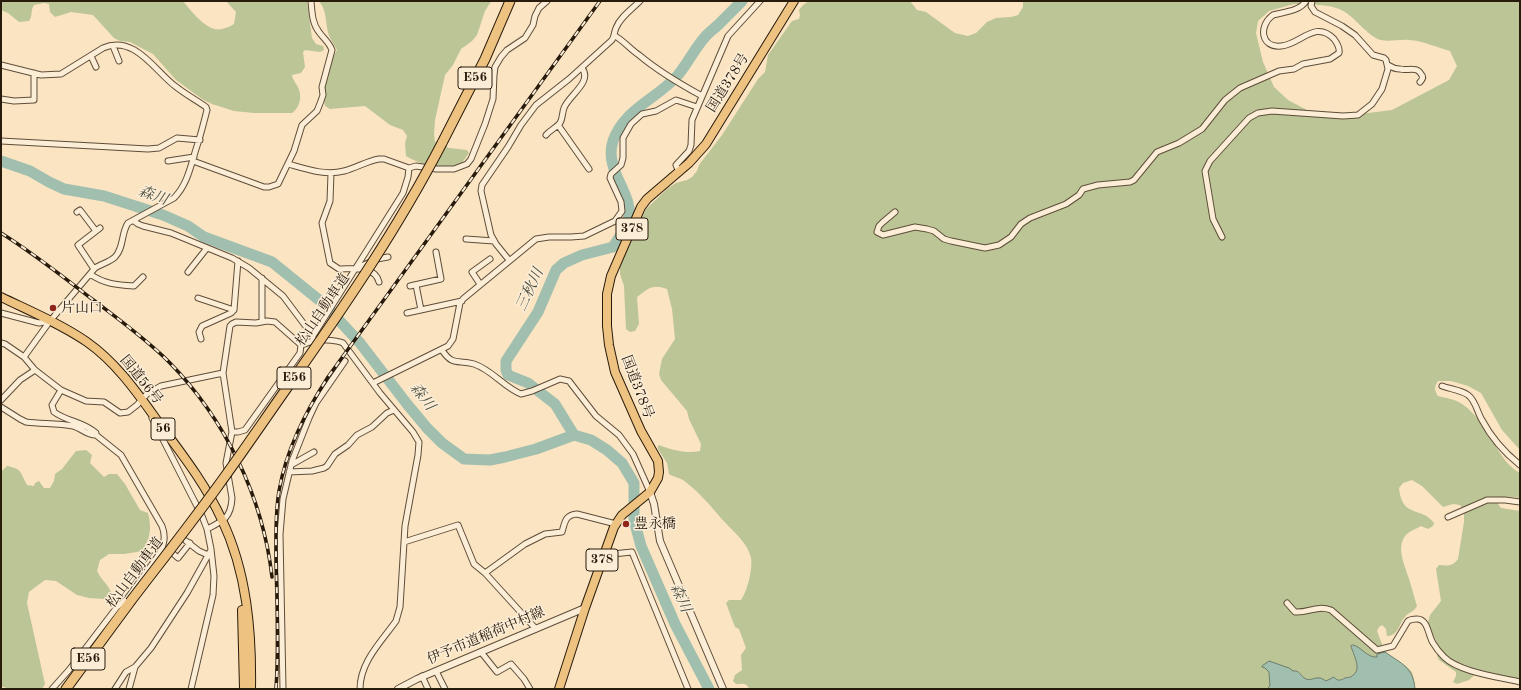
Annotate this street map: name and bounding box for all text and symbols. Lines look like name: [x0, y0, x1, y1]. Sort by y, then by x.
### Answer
street label: 国道378号: [703, 50, 753, 116]
road number: E56: [458, 67, 492, 89]
water label: 森川: [136, 183, 170, 209]
road number: 378: [616, 218, 648, 240]
water label: 三秋川: [512, 266, 548, 314]
street label: 松山自動車道: [293, 270, 353, 350]
place label: 片山口: [61, 300, 103, 316]
marker: 片山口: [48, 303, 58, 313]
street label: 国道56号: [116, 352, 166, 408]
street label: 国道378号: [617, 353, 657, 421]
road number: E56: [277, 367, 311, 389]
water label: 森川: [406, 380, 438, 414]
road number: 56: [151, 418, 175, 440]
place label: 豊永橋: [634, 516, 676, 532]
marker: 豊永橋: [621, 519, 631, 529]
street label: 松山自動車道: [103, 534, 167, 612]
road number: 378: [586, 549, 618, 571]
water label: 森川: [666, 581, 694, 615]
street label: 伊予市道稲荷中村線: [425, 604, 547, 668]
road number: E56: [71, 648, 105, 670]

